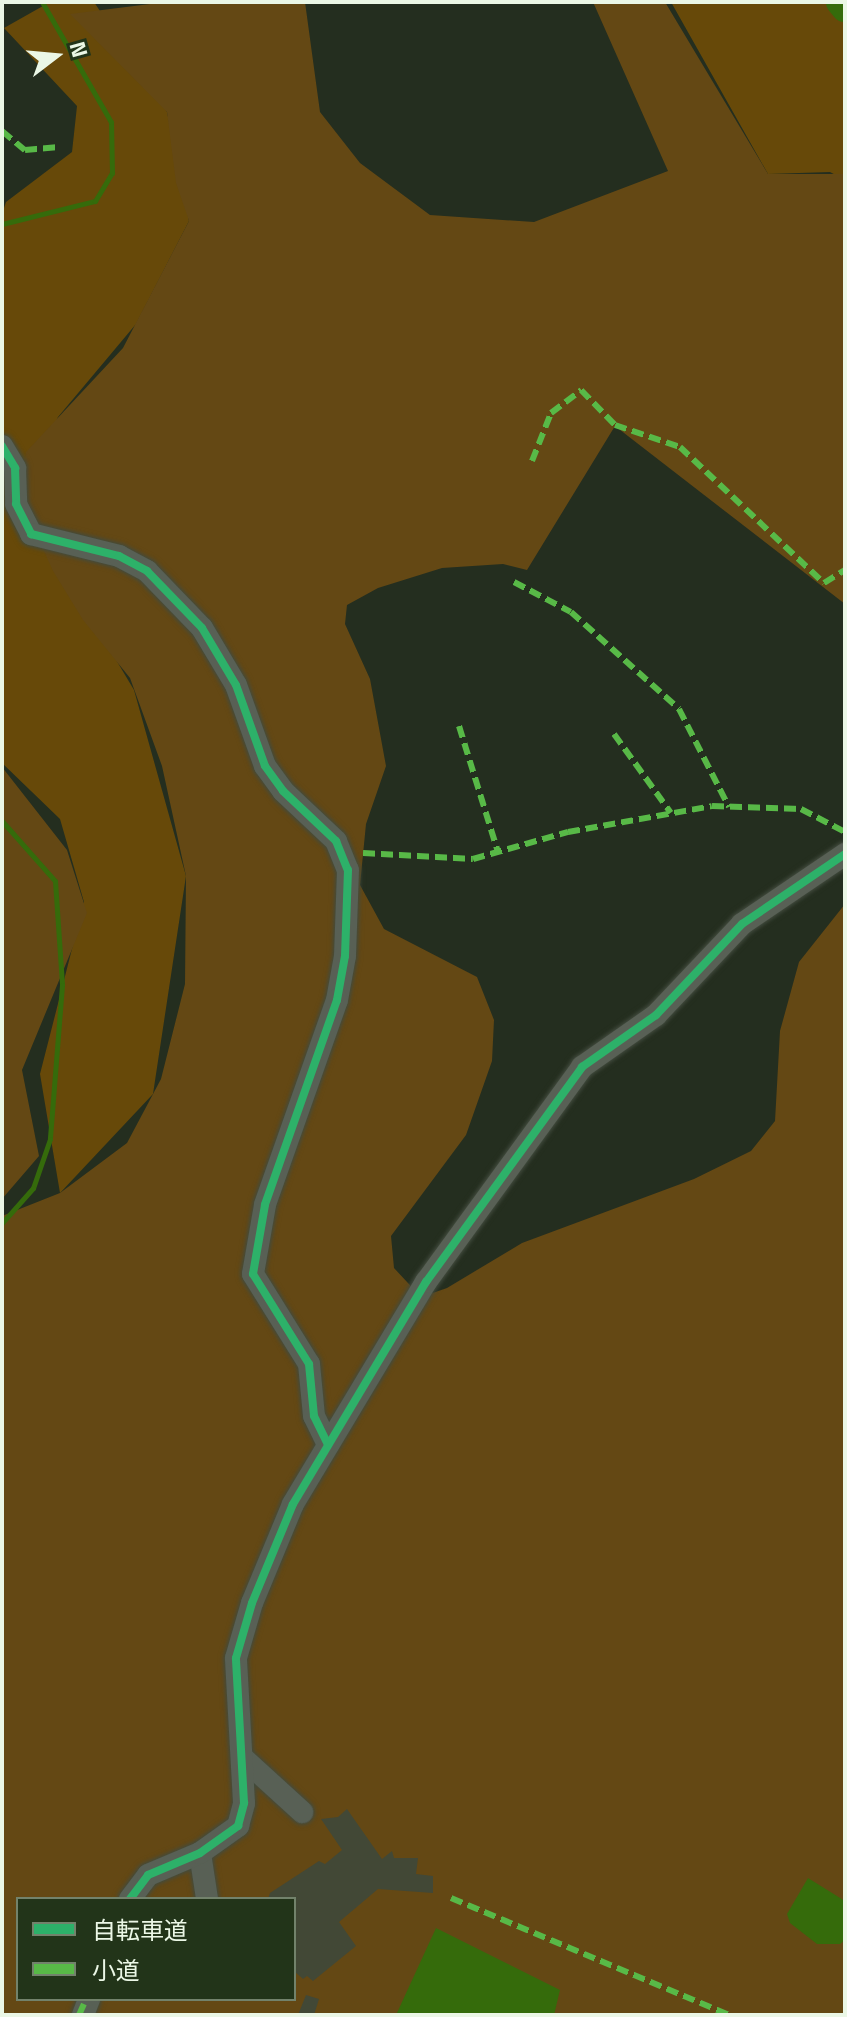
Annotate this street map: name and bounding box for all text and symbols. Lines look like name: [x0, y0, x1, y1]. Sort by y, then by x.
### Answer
north arrow: [16, 16, 96, 96]
text: N: [61, 37, 98, 61]
legend: [16, 1897, 296, 2001]
text: 自転車道: [92, 1912, 188, 1948]
text: 小道: [92, 1952, 140, 1988]

